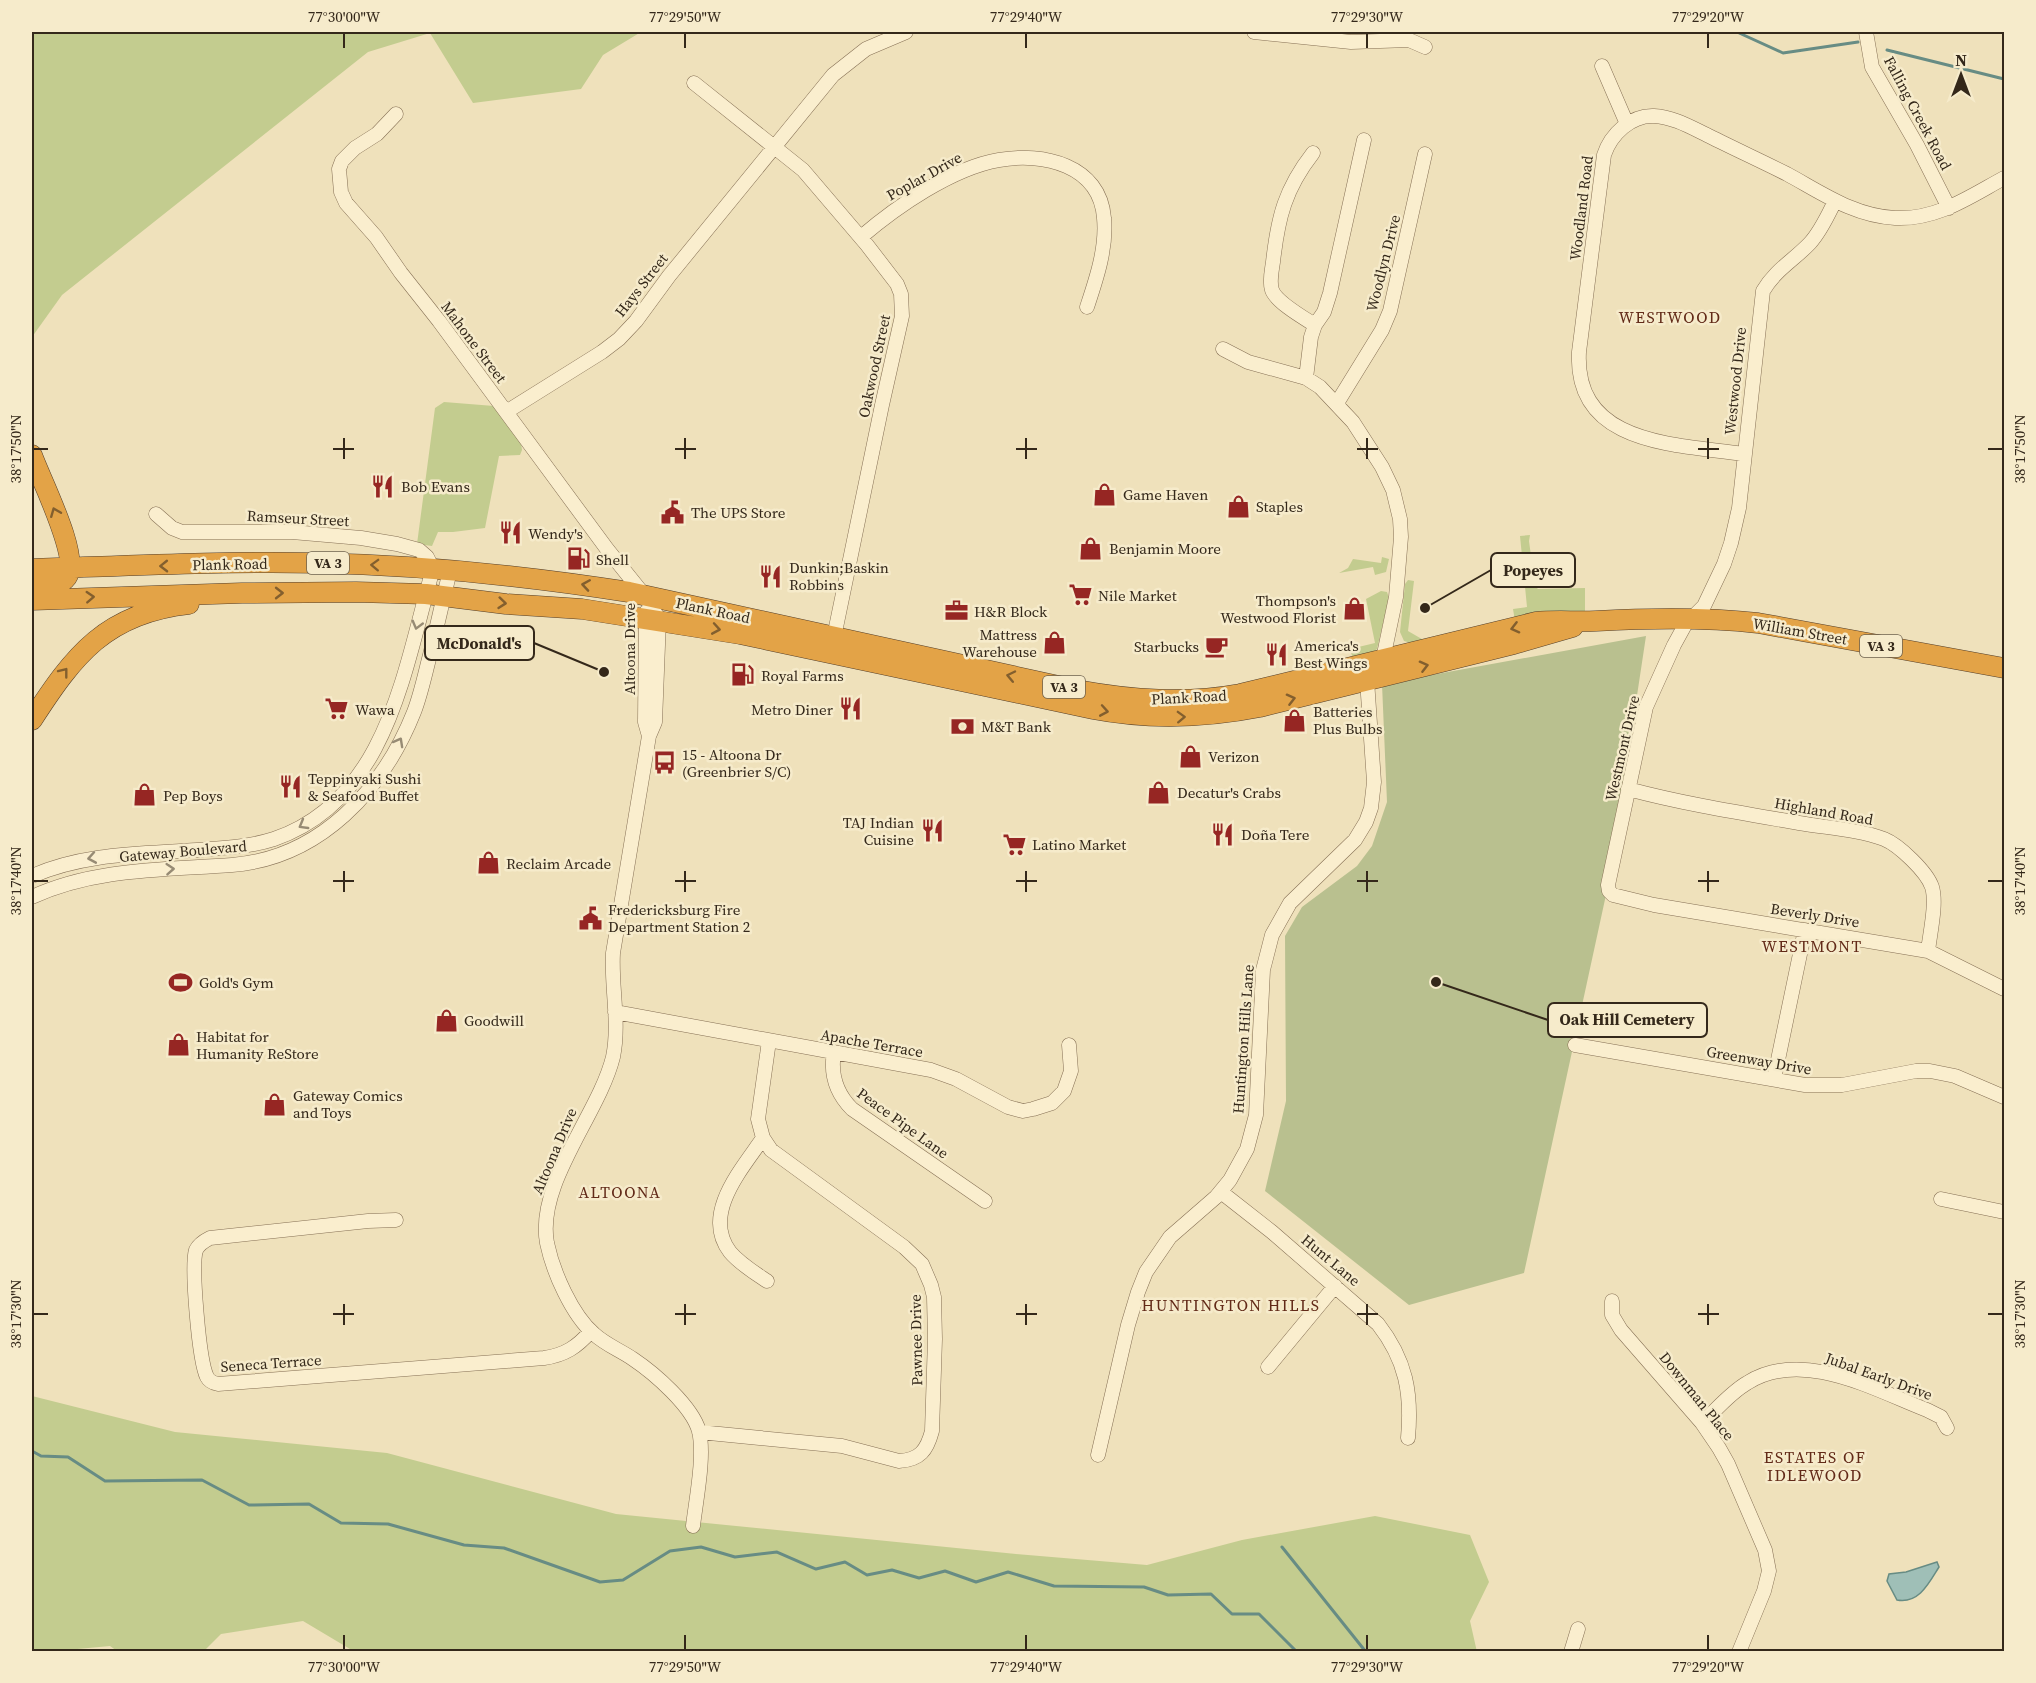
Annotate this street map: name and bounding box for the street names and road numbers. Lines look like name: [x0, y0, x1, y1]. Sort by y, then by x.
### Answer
street label: Falling Creek Road: [1879, 52, 1957, 174]
street label: Poplar Drive: [883, 147, 966, 205]
street label: Woodland Road: [1564, 154, 1598, 262]
street label: Woodlyn Drive: [1361, 212, 1405, 314]
street label: Hays Street: [610, 249, 673, 321]
street label: Mahone Street: [436, 297, 512, 387]
street label: Oakwood Street: [853, 312, 895, 419]
street label: Westwood Drive: [1719, 326, 1751, 436]
street label: Ramseur Street: [246, 505, 350, 531]
road number: VA 3: [307, 552, 349, 574]
street label: Plank Road: [192, 553, 268, 575]
street label: Plank Road: [674, 592, 753, 628]
street label: Altoona Drive: [619, 603, 640, 695]
street label: William Street: [1751, 612, 1849, 650]
road number: VA 3: [1860, 635, 1902, 657]
road number: VA 3: [1043, 676, 1085, 698]
street label: Plank Road: [1151, 685, 1228, 709]
street label: Westmont Drive: [1600, 693, 1644, 803]
street label: Highland Road: [1773, 792, 1875, 830]
street label: Gateway Boulevard: [118, 835, 248, 867]
street label: Beverly Drive: [1769, 898, 1861, 932]
street label: Huntington Hills Lane: [1227, 963, 1259, 1114]
street label: Apache Terrace: [819, 1024, 925, 1062]
street label: Greenway Drive: [1705, 1040, 1814, 1080]
street label: Peace Pipe Lane: [853, 1083, 953, 1164]
street label: Altoona Drive: [526, 1104, 582, 1198]
street label: Hunt Lane: [1297, 1229, 1365, 1291]
street label: Pawnee Drive: [905, 1294, 927, 1386]
street label: Downman Place: [1655, 1347, 1740, 1445]
street label: Jubal Early Drive: [1822, 1347, 1936, 1405]
street label: Seneca Terrace: [220, 1349, 322, 1377]

